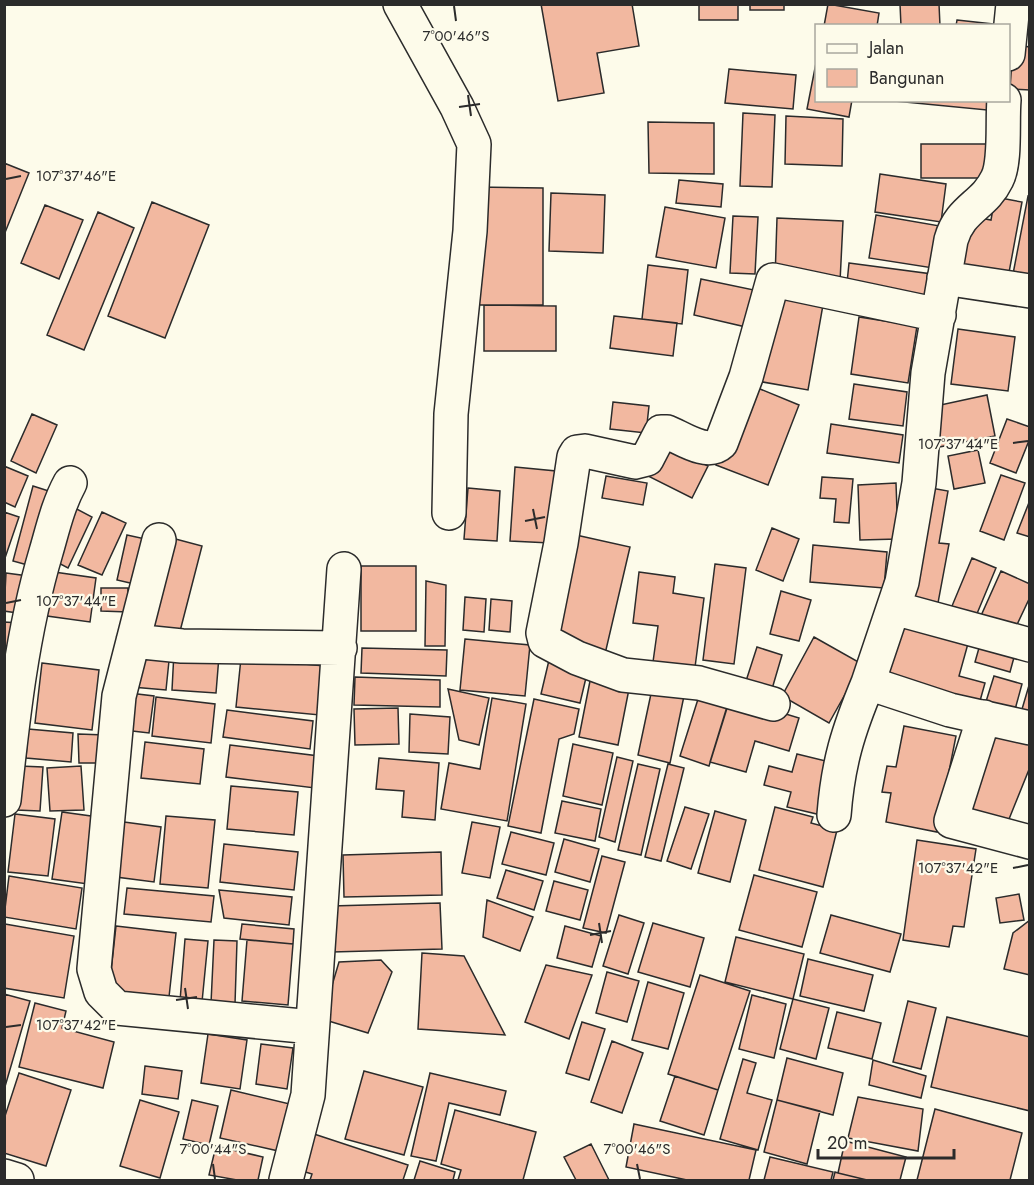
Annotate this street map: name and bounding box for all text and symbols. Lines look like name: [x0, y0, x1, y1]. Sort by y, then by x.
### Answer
legend: [815, 24, 1010, 102]
text: 7°00'46"S: [423, 25, 489, 47]
text: Jalan: [867, 35, 904, 61]
text: Bangunan: [869, 65, 944, 91]
text: 107°37'46"E: [36, 165, 116, 187]
text: 107°37'44"E: [918, 433, 998, 455]
text: 107°37'44"E: [36, 590, 116, 612]
text: 107°37'42"E: [918, 857, 998, 879]
text: 107°37'42"E: [36, 1014, 116, 1036]
scale bar: [818, 1122, 954, 1160]
text: 20 m: [827, 1130, 867, 1156]
text: 7°00'44"S: [179, 1138, 247, 1160]
text: 7°00'46"S: [604, 1138, 670, 1160]

